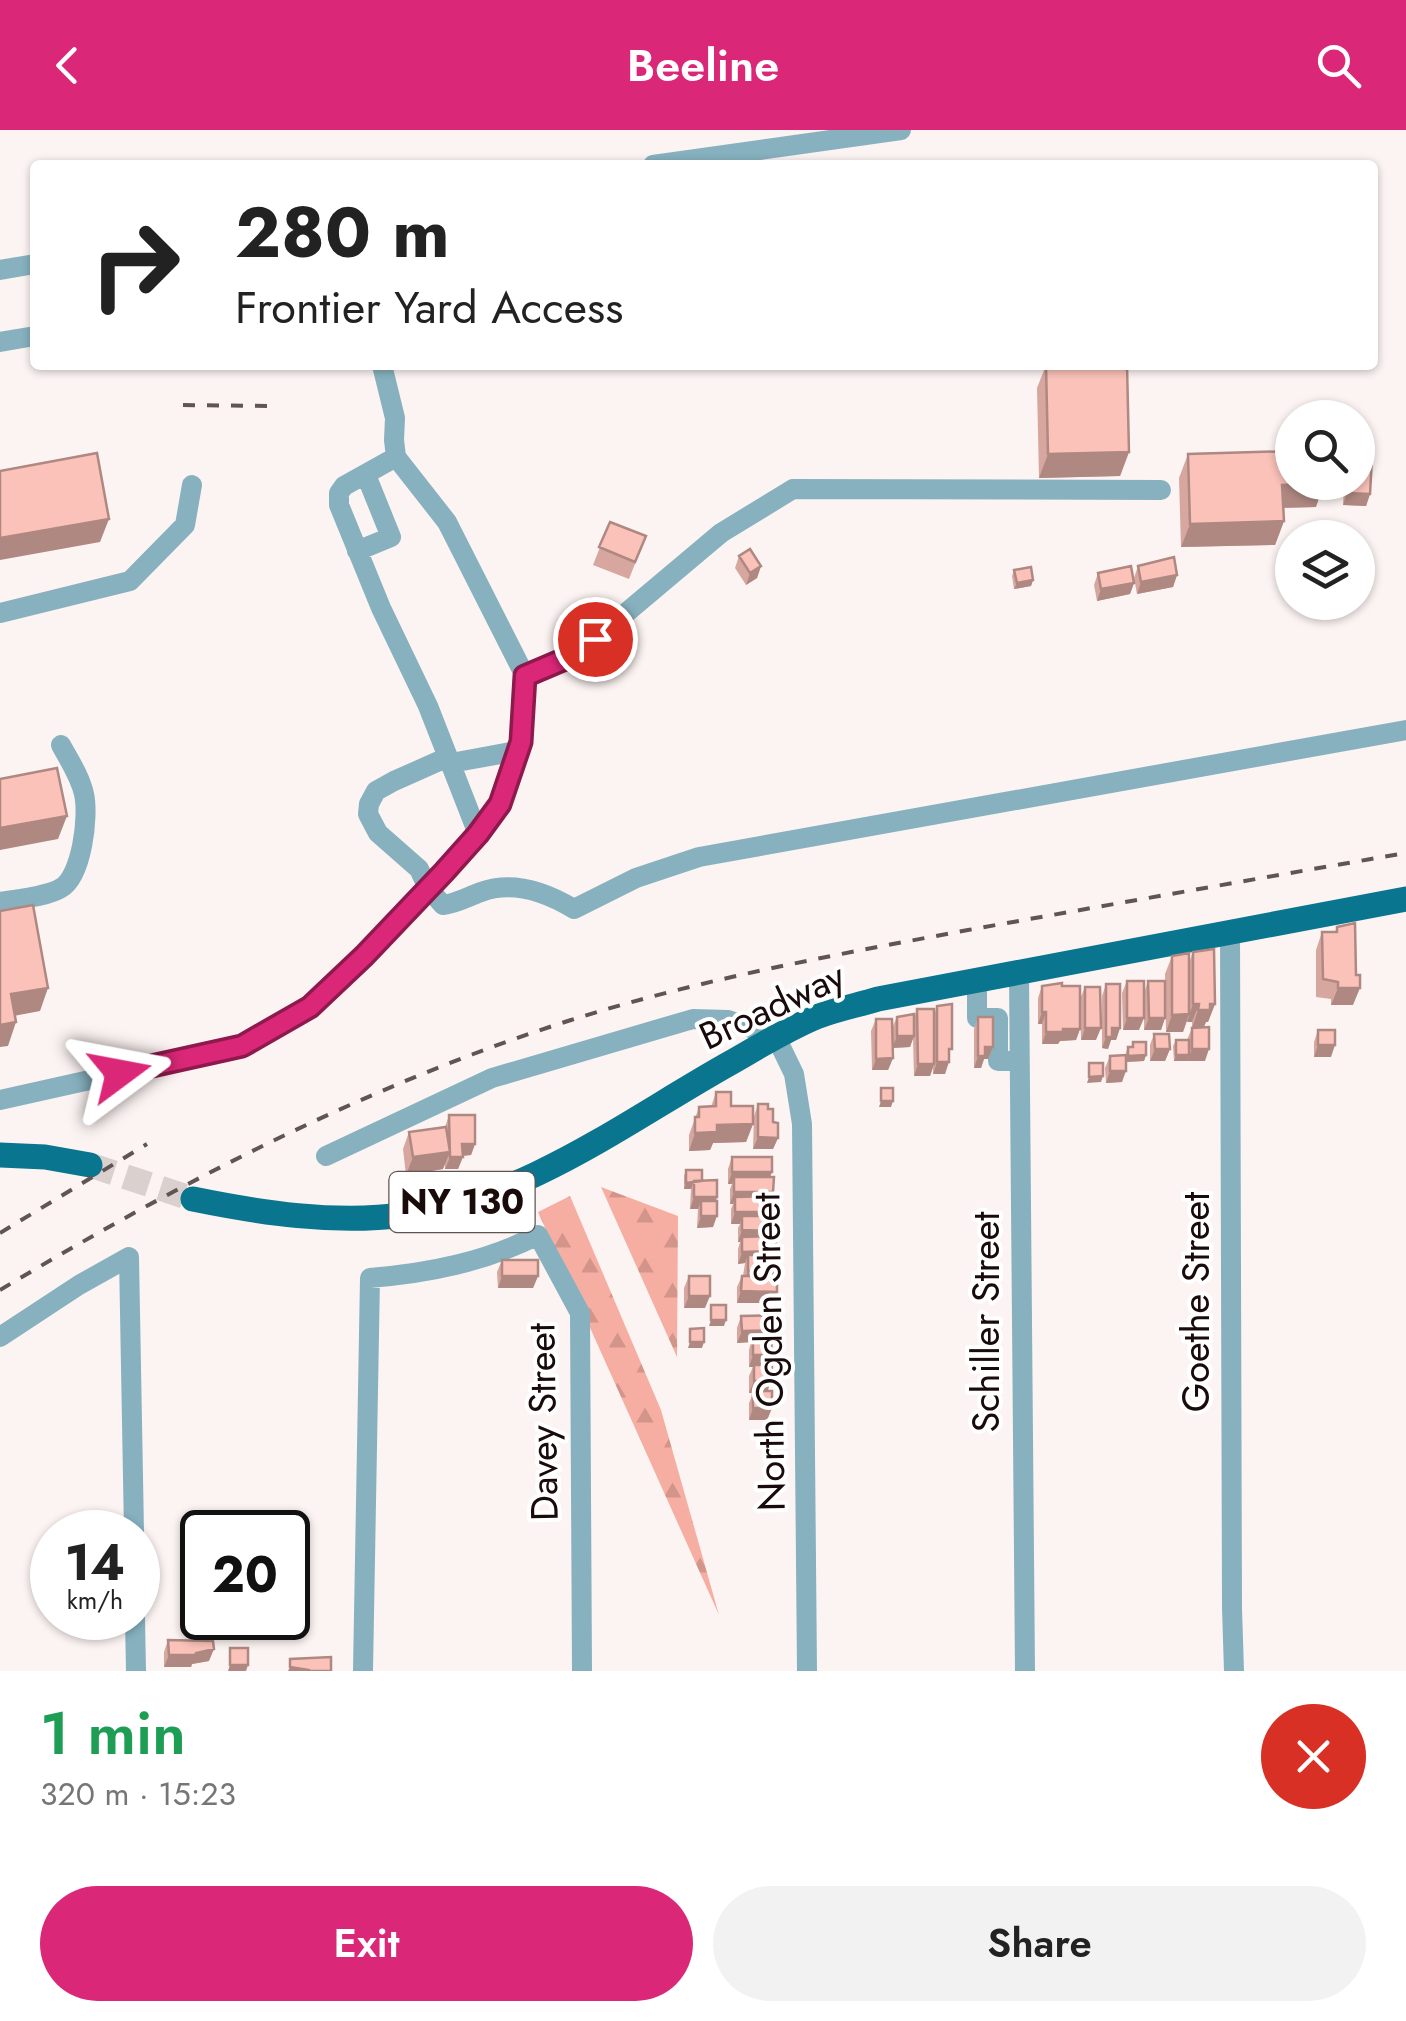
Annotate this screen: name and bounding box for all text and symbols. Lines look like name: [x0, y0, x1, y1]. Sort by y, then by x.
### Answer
text: Beeline: [627, 33, 779, 98]
icon: back: [40, 38, 95, 93]
icon: search: [1311, 38, 1366, 93]
text: 280 m: [235, 182, 450, 283]
icon: right: [70, 200, 200, 330]
text: Frontier Yard Access: [235, 275, 623, 340]
map controls: [1275, 400, 1375, 620]
button: search: [1275, 400, 1375, 500]
button: layers: [1275, 520, 1375, 620]
pin: [553, 597, 638, 682]
icon: arrive: [568, 612, 623, 667]
street label: Broadway: [690, 948, 854, 1063]
position arrow: [68, 1021, 172, 1125]
road number: NY 130: [390, 1172, 534, 1232]
street label: North Ogden Street: [738, 1192, 799, 1512]
street label: Goethe Street: [1168, 1192, 1223, 1412]
street label: Schiller Street: [958, 1212, 1013, 1432]
street label: Davey Street: [513, 1323, 572, 1521]
speed limit sign: 20: [180, 1510, 310, 1640]
text: 14: [65, 1526, 125, 1599]
text: km/h: [67, 1582, 123, 1618]
text: 1 min: [40, 1690, 186, 1777]
button: close: [1261, 1704, 1366, 1809]
text: 320 m · 15:23: [40, 1771, 236, 1817]
button: Exit: [40, 1886, 693, 2001]
button: Share: [713, 1886, 1366, 2001]

